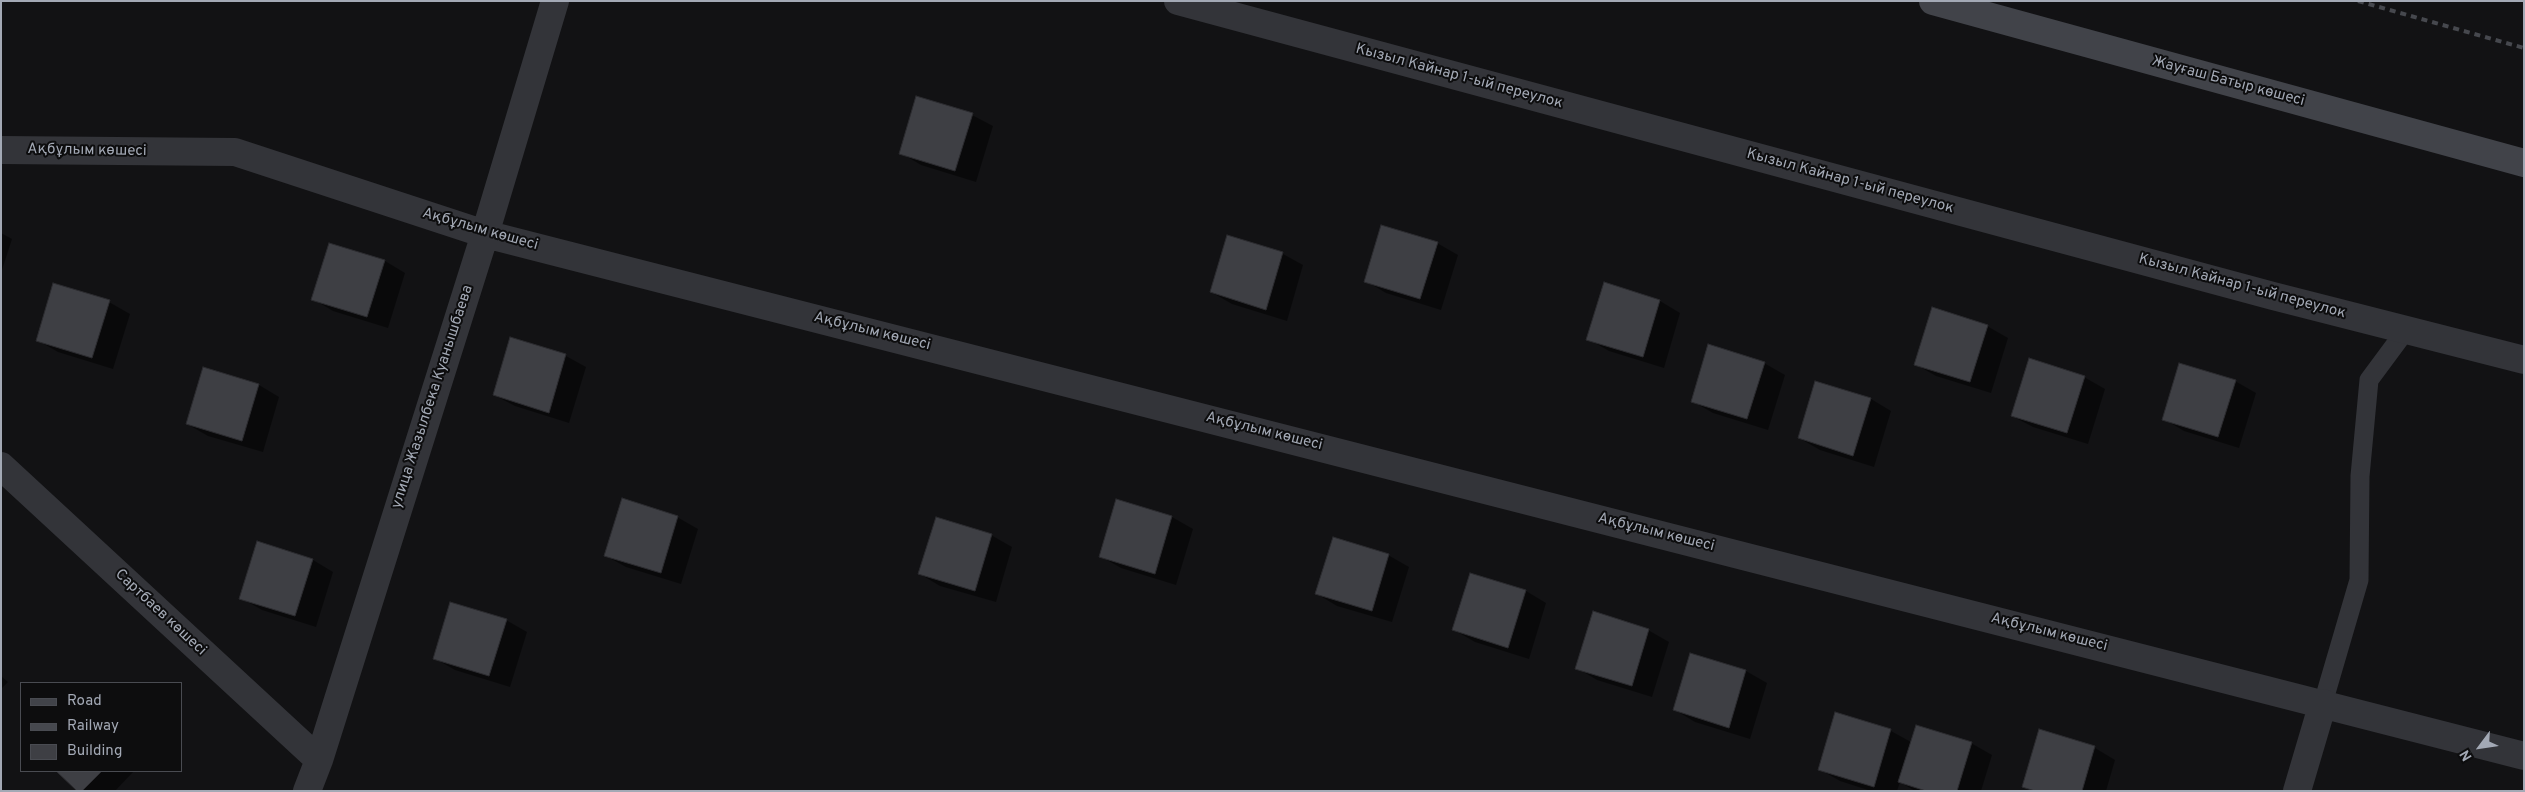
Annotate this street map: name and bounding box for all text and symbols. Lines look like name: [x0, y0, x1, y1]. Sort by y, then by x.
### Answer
street label: Кызыл Кайнар 1-ый переулок: [1353, 41, 1565, 113]
street label: Жауғаш Батыр көшесі: [2150, 53, 2306, 111]
street label: Ақбұлым көшесі: [27, 141, 147, 161]
street label: Кызыл Кайнар 1-ый переулок: [1744, 146, 1956, 218]
street label: Ақбұлым көшесі: [420, 205, 540, 255]
street label: Кызыл Кайнар 1-ый переулок: [2136, 251, 2348, 323]
street label: улица Жазылбека Куанышбаева: [388, 283, 478, 511]
street label: Ақбұлым көшесі: [812, 309, 932, 355]
street label: Ақбұлым көшесі: [1204, 409, 1324, 455]
street label: Ақбұлым көшесі: [1596, 510, 1716, 556]
street label: Сартбаев көшесі: [111, 566, 209, 660]
street label: Ақбұлым көшесі: [1989, 610, 2109, 656]
legend: [20, 682, 182, 772]
text: Road: [67, 692, 102, 711]
text: Railway: [67, 717, 119, 736]
north arrow: [2455, 722, 2505, 772]
text: Building: [67, 742, 122, 761]
text: N: [2457, 746, 2477, 764]

